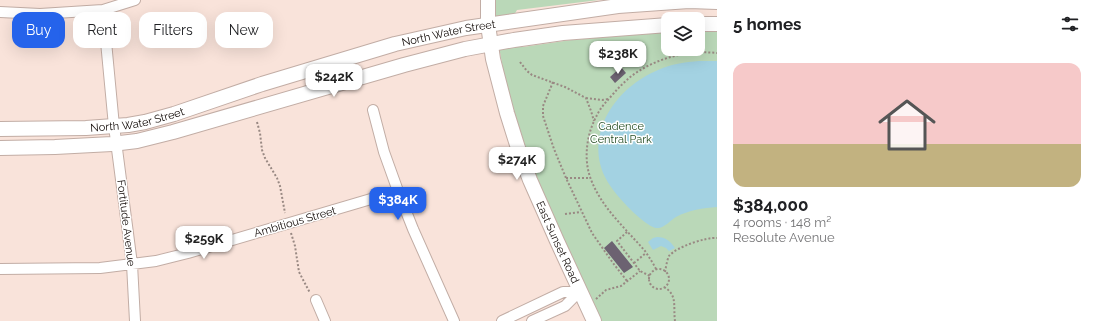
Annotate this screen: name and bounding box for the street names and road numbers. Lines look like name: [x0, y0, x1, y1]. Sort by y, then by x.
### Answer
street label: North Water Street: [400, 17, 496, 49]
street label: North Water Street: [90, 104, 186, 134]
street label: Fortitude Avenue: [114, 179, 138, 268]
street label: East Sunset Road: [534, 199, 582, 285]
street label: Ambitious Street: [253, 204, 338, 240]

